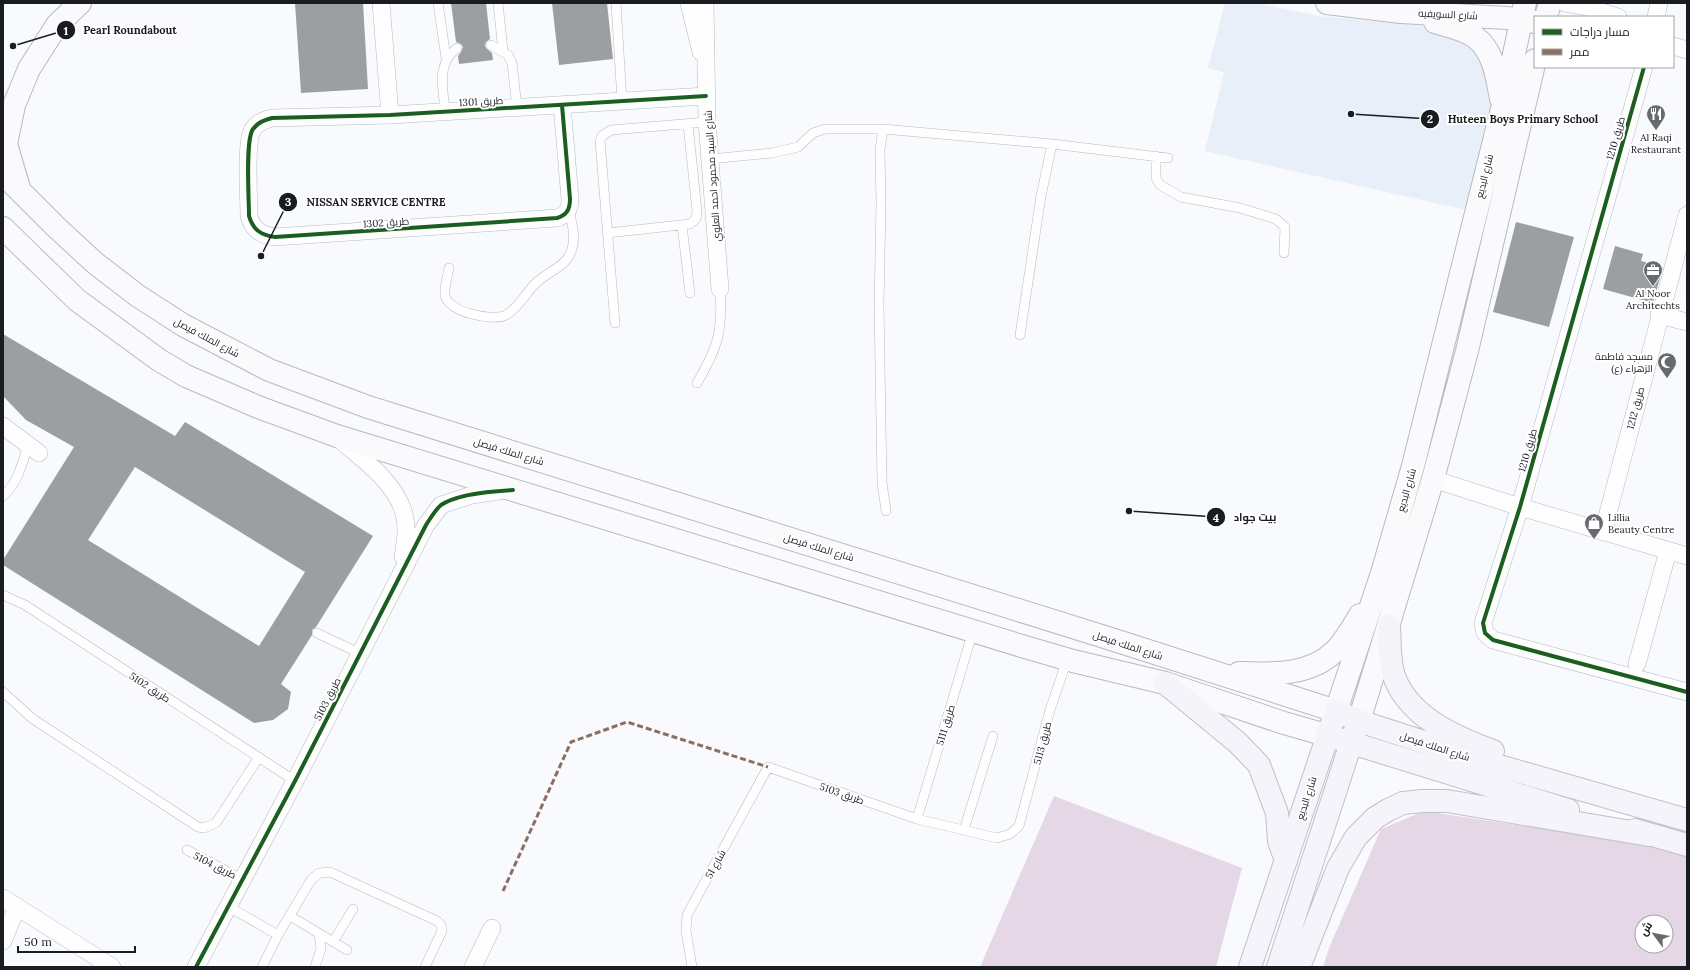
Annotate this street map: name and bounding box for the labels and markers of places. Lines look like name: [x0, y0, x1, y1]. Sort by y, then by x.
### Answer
callout: Pearl Roundabout: [56, 19, 185, 42]
restaurant icon: Al Raqi Restaurant: [1645, 103, 1667, 131]
callout: Huteen Boys Primary School: [1420, 107, 1606, 130]
place label: Al Raqi Restaurant: [1631, 131, 1681, 156]
callout: NISSAN SERVICE CENTRE: [278, 190, 453, 213]
office icon: Al Noor Architechts: [1642, 259, 1664, 287]
place label: Al Noor Architechts: [1625, 287, 1680, 312]
place label: مسجد فاطمة الزهراء (ع): [1595, 350, 1653, 375]
mosque icon: مسجد فاطمة الزهراء (ع): [1656, 351, 1678, 379]
callout: بيت جواد: [1206, 506, 1285, 529]
place label: Lillia Beauty Centre: [1608, 511, 1675, 536]
shop icon: Lillia Beauty Centre: [1583, 512, 1605, 540]

